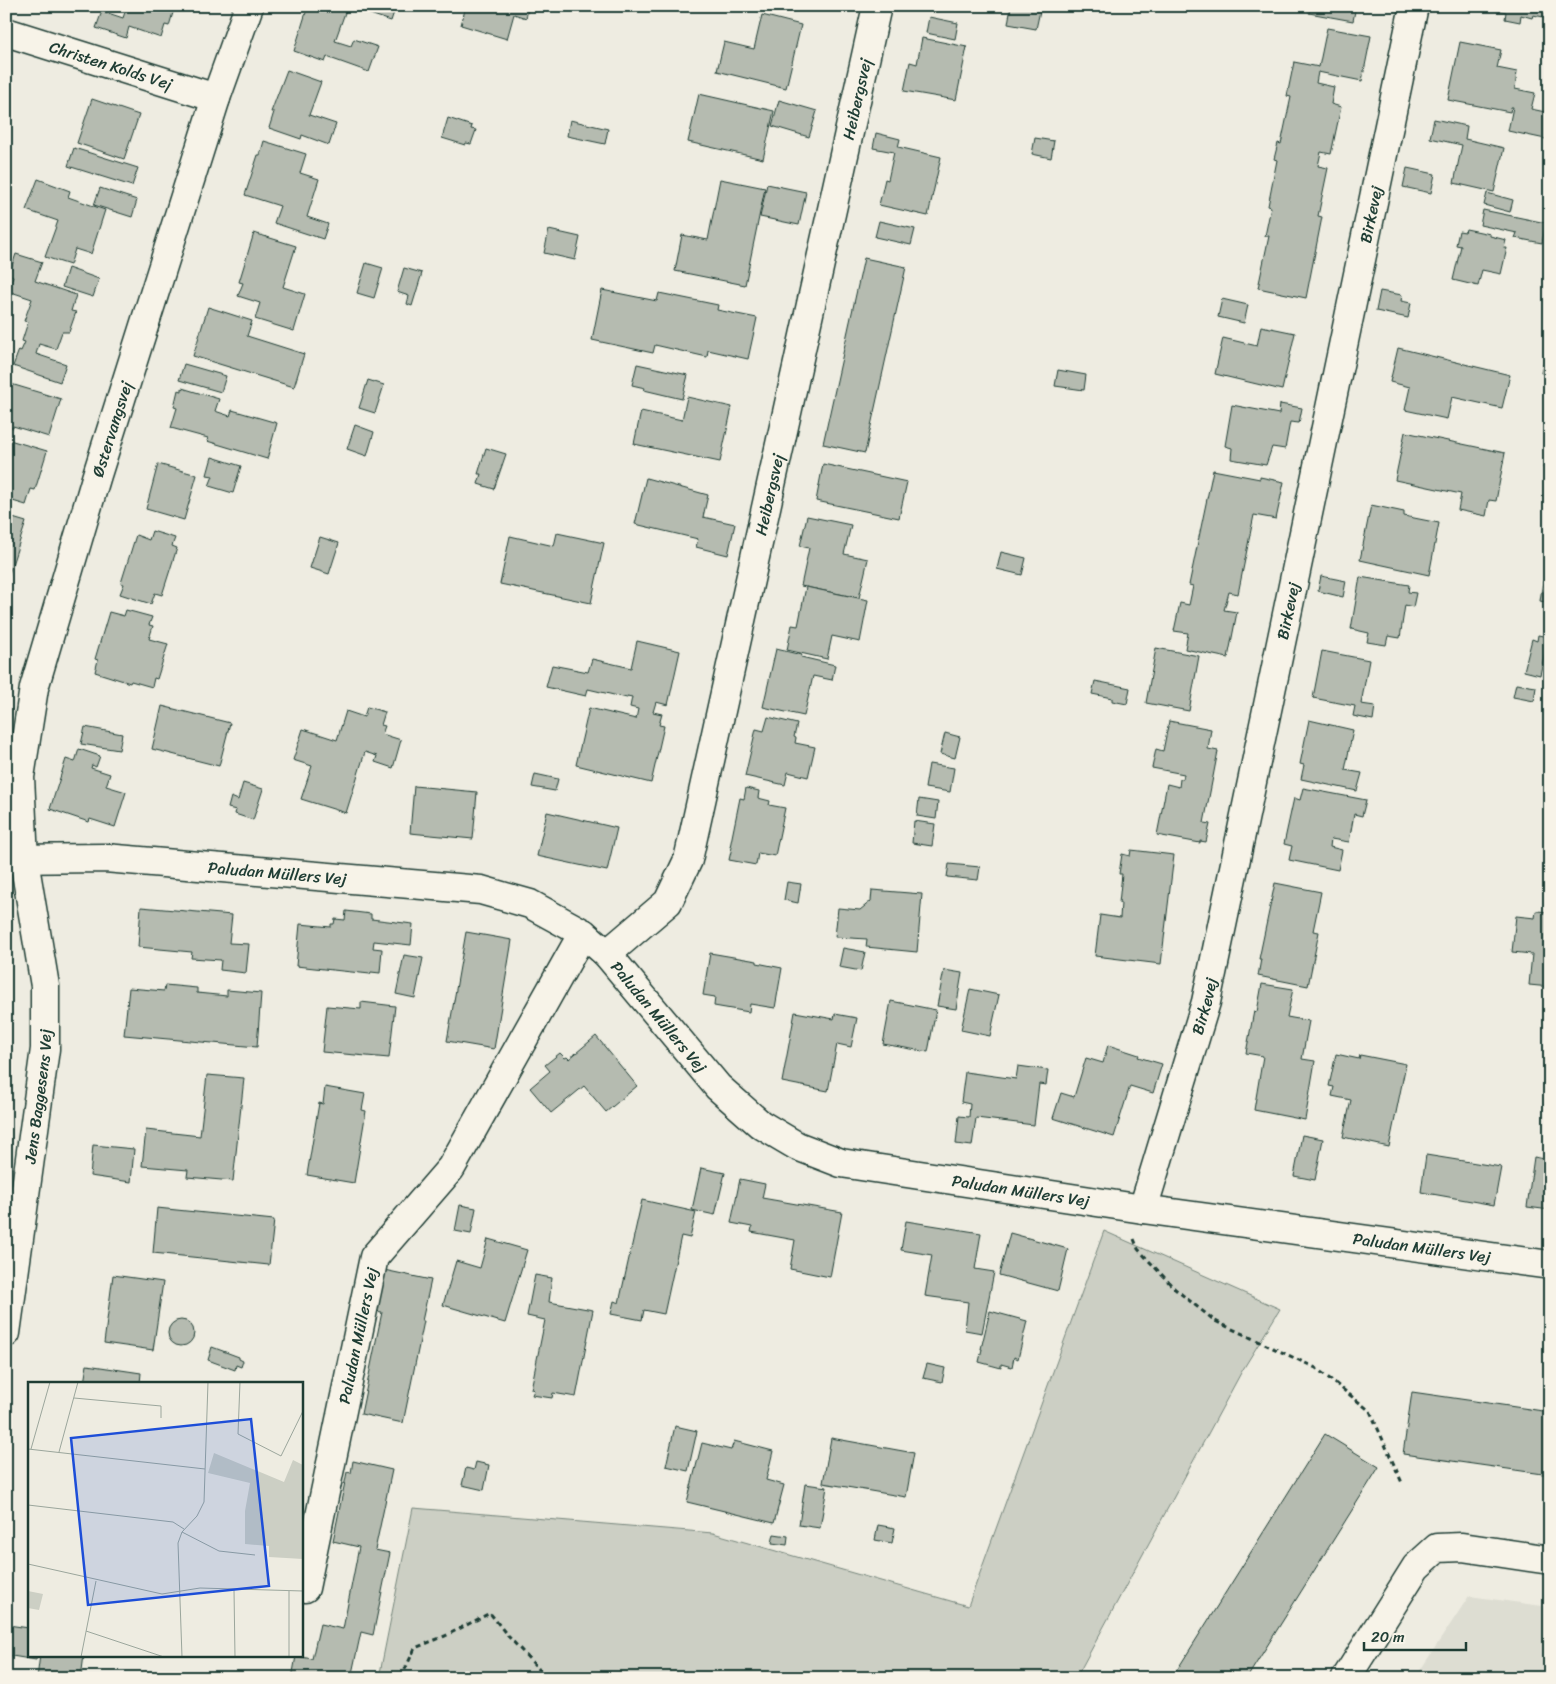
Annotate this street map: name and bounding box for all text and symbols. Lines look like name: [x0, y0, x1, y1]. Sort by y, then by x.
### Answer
street label: Christen Kolds Vej: [46, 32, 177, 98]
street label: Heibergsvej: [833, 54, 880, 143]
street label: Birkevej: [1350, 182, 1391, 246]
street label: Østervangsvej: [83, 376, 141, 481]
street label: Heibergsvej: [746, 450, 792, 538]
street label: Birkevej: [1268, 579, 1308, 642]
street label: Paludan Müllers Vej: [207, 852, 349, 893]
street label: Paludan Müllers Vej: [603, 954, 715, 1080]
street label: Birkevej: [1182, 974, 1225, 1038]
street label: Jens Baggesens Vej: [15, 1028, 59, 1166]
street label: Paludan Müllers Vej: [950, 1166, 1093, 1215]
street label: Paludan Müllers Vej: [1351, 1224, 1493, 1271]
street label: Paludan Müllers Vej: [329, 1264, 386, 1406]
inset map: [28, 1382, 302, 1656]
scale bar: [1364, 1619, 1466, 1651]
text: 20 m: [1371, 1624, 1405, 1650]

